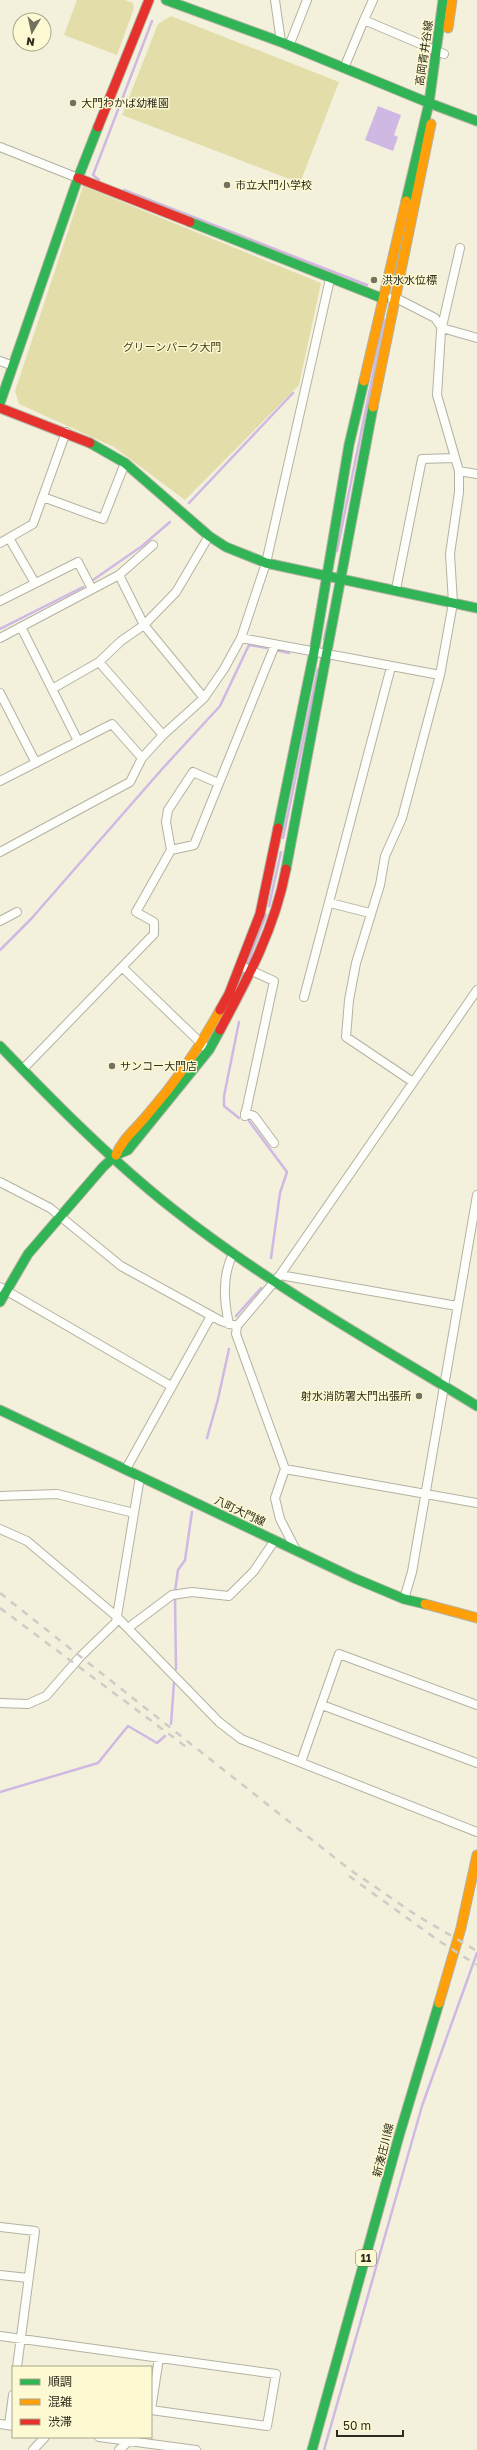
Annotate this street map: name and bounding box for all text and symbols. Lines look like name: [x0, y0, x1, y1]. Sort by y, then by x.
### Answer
north arrow: [12, 12, 52, 52]
street label: 高岡青井谷線: [412, 19, 435, 87]
text: N: [25, 35, 36, 49]
place label: 大門わかば幼稚園: [81, 96, 169, 109]
marker: 大門わかば幼稚園: [68, 98, 78, 108]
place label: 市立大門小学校: [235, 178, 312, 191]
marker: 市立大門小学校: [222, 180, 232, 190]
place label: 洪水水位標: [382, 273, 437, 286]
marker: 洪水水位標: [369, 275, 379, 285]
park label: グリーンパーク大門: [123, 340, 221, 353]
place label: サンコー大門店: [120, 1059, 197, 1072]
marker: サンコー大門店: [107, 1061, 117, 1071]
place label: 射水消防署大門出張所: [301, 1389, 412, 1402]
marker: 射水消防署大門出張所: [414, 1391, 424, 1401]
street label: 八町大門線: [213, 1493, 268, 1528]
street label: 新湊庄川線: [370, 2122, 395, 2178]
road number: 11: [356, 2250, 376, 2266]
legend: [12, 2366, 152, 2438]
text: 順調: [48, 2374, 72, 2389]
text: 混雑: [48, 2394, 72, 2409]
scale bar: [337, 2412, 403, 2438]
text: 渋滞: [48, 2414, 72, 2429]
text: 50 m: [343, 2418, 371, 2433]

